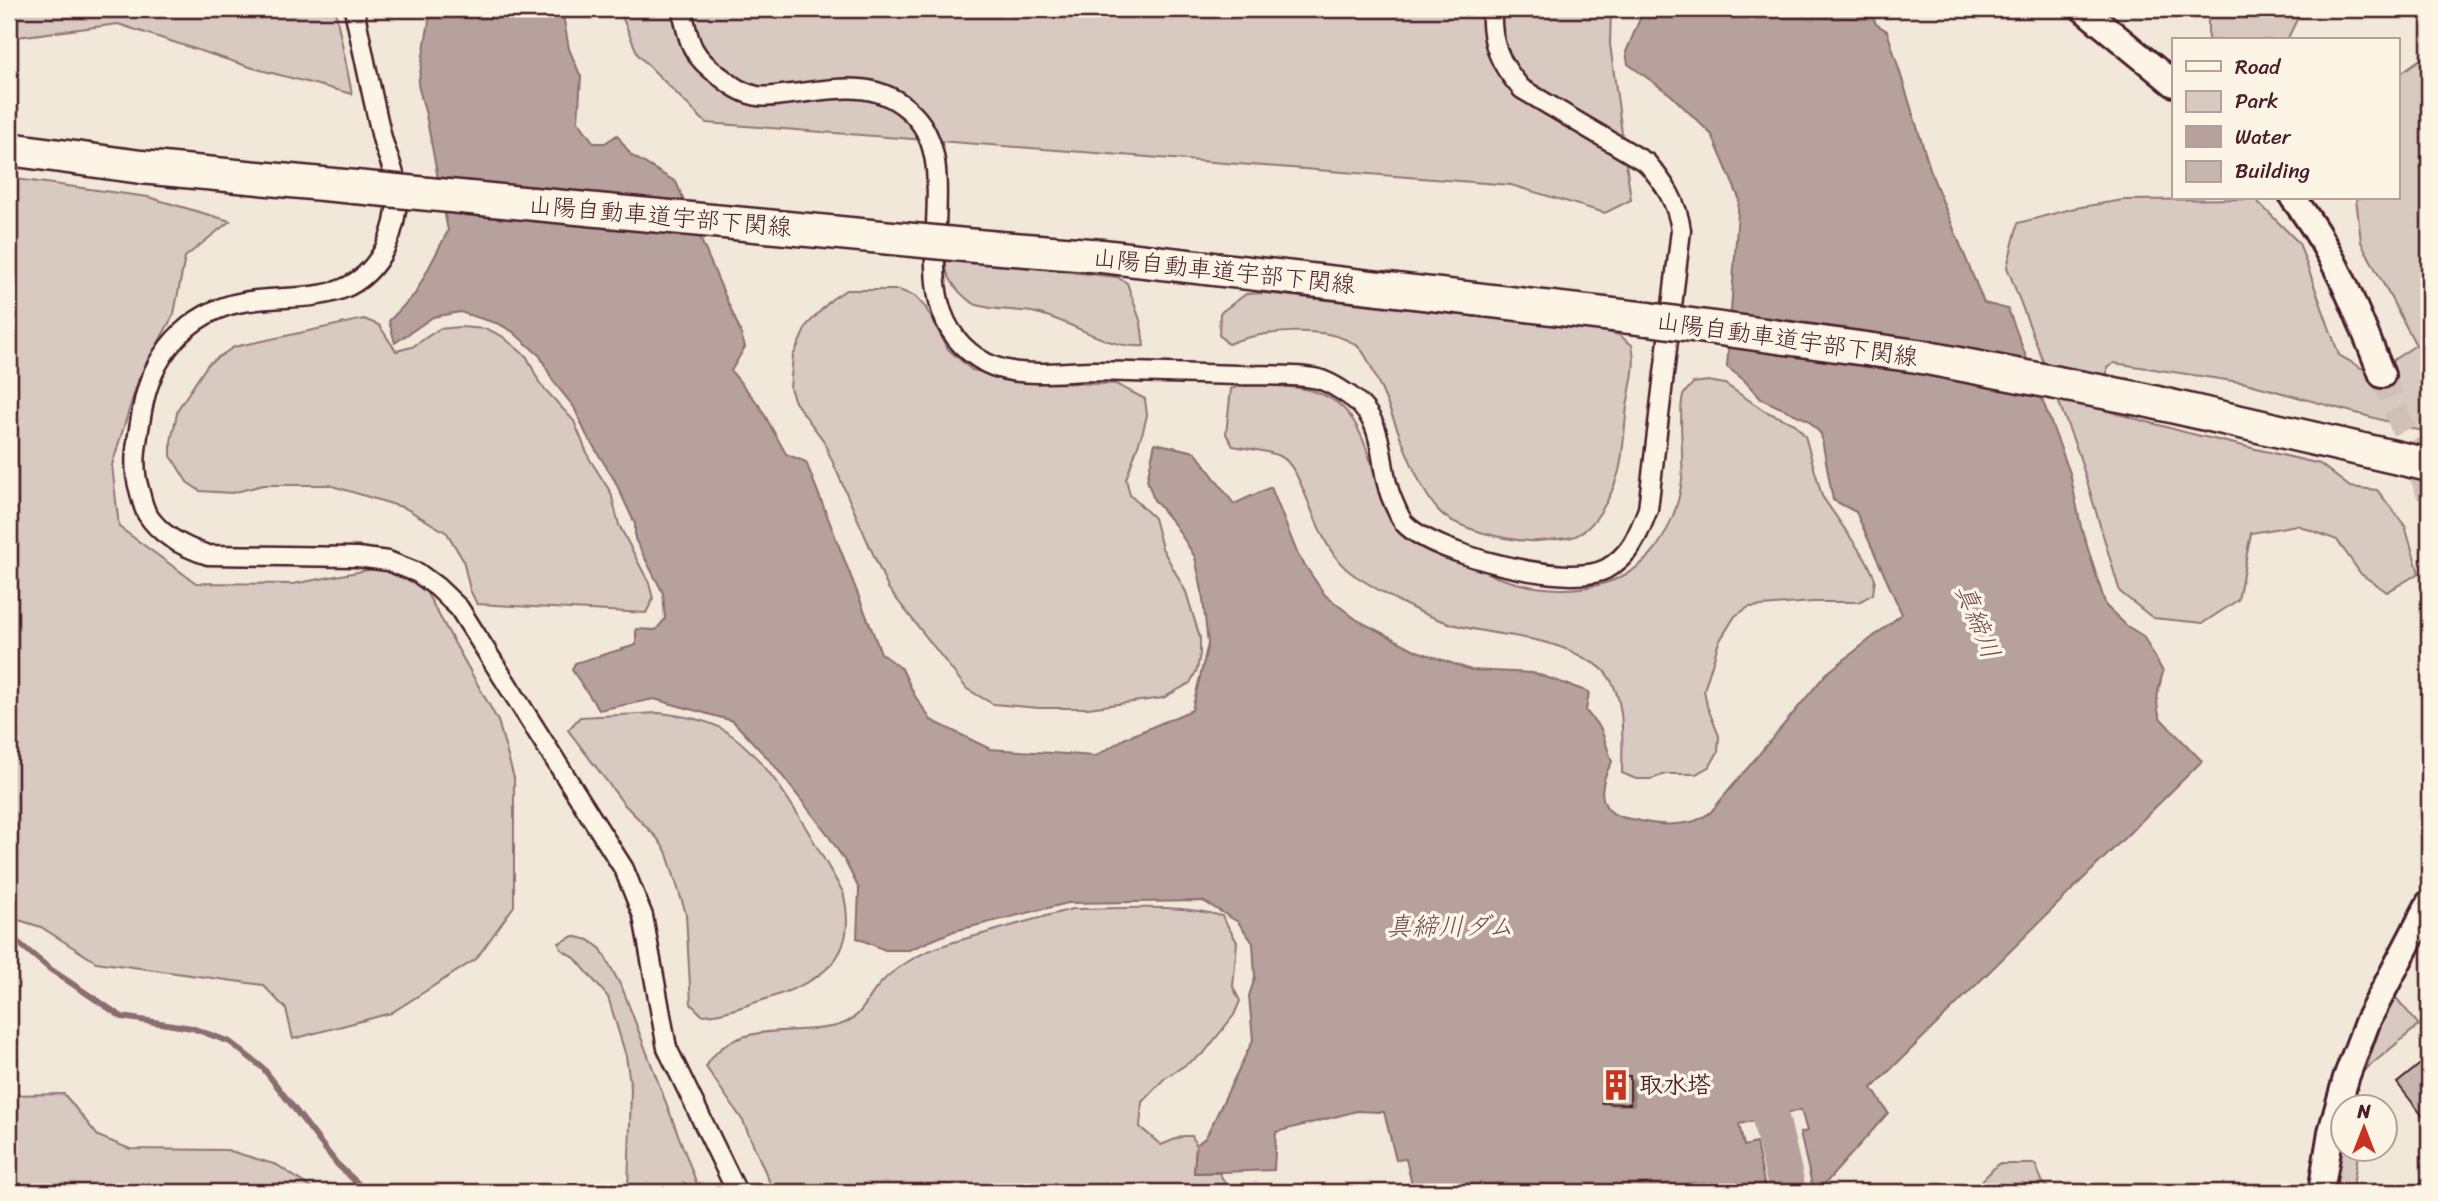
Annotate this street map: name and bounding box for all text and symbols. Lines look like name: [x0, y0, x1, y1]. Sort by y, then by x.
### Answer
legend: [2172, 38, 2400, 200]
text: Road: [2235, 48, 2282, 86]
text: Park: [2235, 82, 2278, 120]
text: Water: [2235, 118, 2292, 156]
text: Building: [2235, 152, 2311, 190]
street label: 山陽自動車道宇部下関線: [527, 184, 793, 248]
street label: 山陽自動車道宇部下関線: [1091, 236, 1357, 306]
street label: 山陽自動車道宇部下関線: [1653, 300, 1921, 378]
water label: 真締川: [1942, 576, 2014, 666]
water label: 真締川ダム: [1386, 903, 1514, 949]
place label: 取水塔: [1639, 1064, 1711, 1106]
building icon: 取水塔: [1599, 1068, 1633, 1102]
north arrow: [2330, 1092, 2400, 1162]
text: N: [2356, 1095, 2371, 1128]

